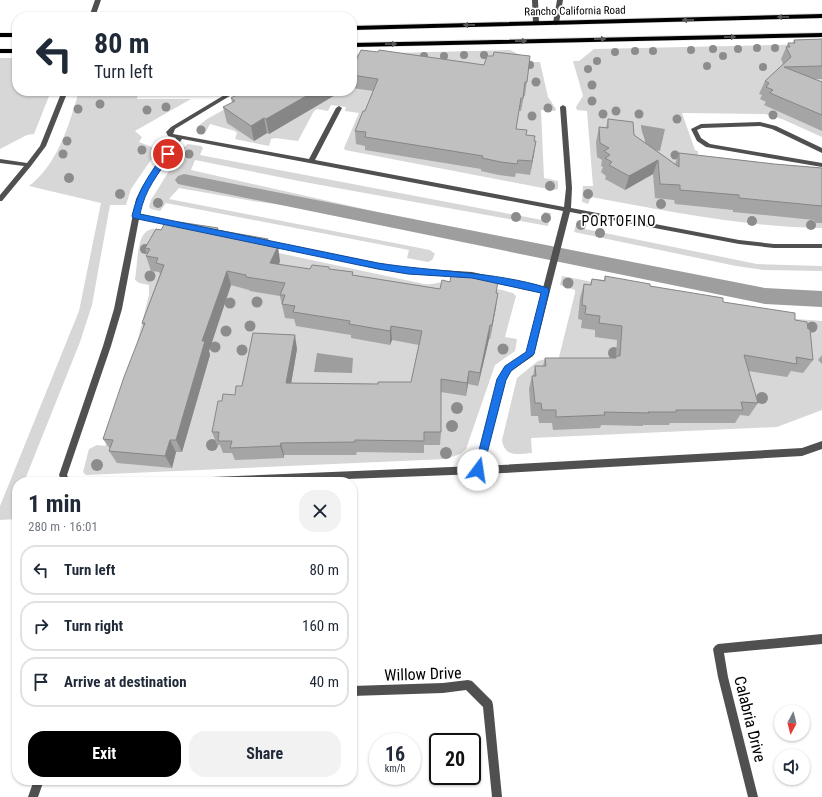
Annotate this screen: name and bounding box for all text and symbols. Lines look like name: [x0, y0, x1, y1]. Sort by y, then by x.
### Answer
street label: Rancho California Road: [524, 4, 626, 18]
one-way arrow: [776, 14, 789, 20]
one-way arrow: [682, 16, 694, 23]
one-way arrow: [462, 22, 475, 28]
text: 80 m: [94, 27, 150, 60]
icon: left: [28, 28, 80, 80]
one-way arrow: [724, 33, 736, 40]
one-way arrow: [594, 36, 607, 42]
one-way arrow: [515, 38, 528, 44]
one-way arrow: [385, 41, 398, 47]
text: Turn left: [94, 61, 153, 82]
pin: [151, 137, 185, 171]
icon: arrive: [157, 143, 179, 165]
district label: PORTOFINO: [582, 213, 656, 229]
position arrow: [457, 449, 499, 491]
text: 1 min: [28, 490, 81, 518]
button: close: [299, 490, 341, 532]
text: 280 m · 16:01: [28, 519, 98, 534]
icon: left: [30, 559, 52, 581]
text: Turn left: [64, 561, 115, 579]
text: 80 m: [309, 561, 339, 579]
icon: right: [30, 615, 52, 637]
text: Turn right: [64, 617, 123, 635]
text: 160 m: [302, 617, 339, 635]
street label: Willow Drive: [384, 663, 462, 685]
icon: arrive: [30, 671, 52, 693]
text: Arrive at destination: [64, 673, 187, 691]
text: 40 m: [309, 673, 339, 691]
street label: Calabria Drive: [730, 674, 770, 764]
north arrow: [774, 705, 810, 741]
map controls: [774, 705, 810, 785]
button: Exit: [28, 731, 181, 777]
button: Share: [189, 731, 341, 777]
speed limit sign: 20: [429, 733, 481, 785]
text: 16: [385, 742, 405, 766]
button: sound: [774, 749, 810, 785]
text: km/h: [385, 763, 405, 774]

